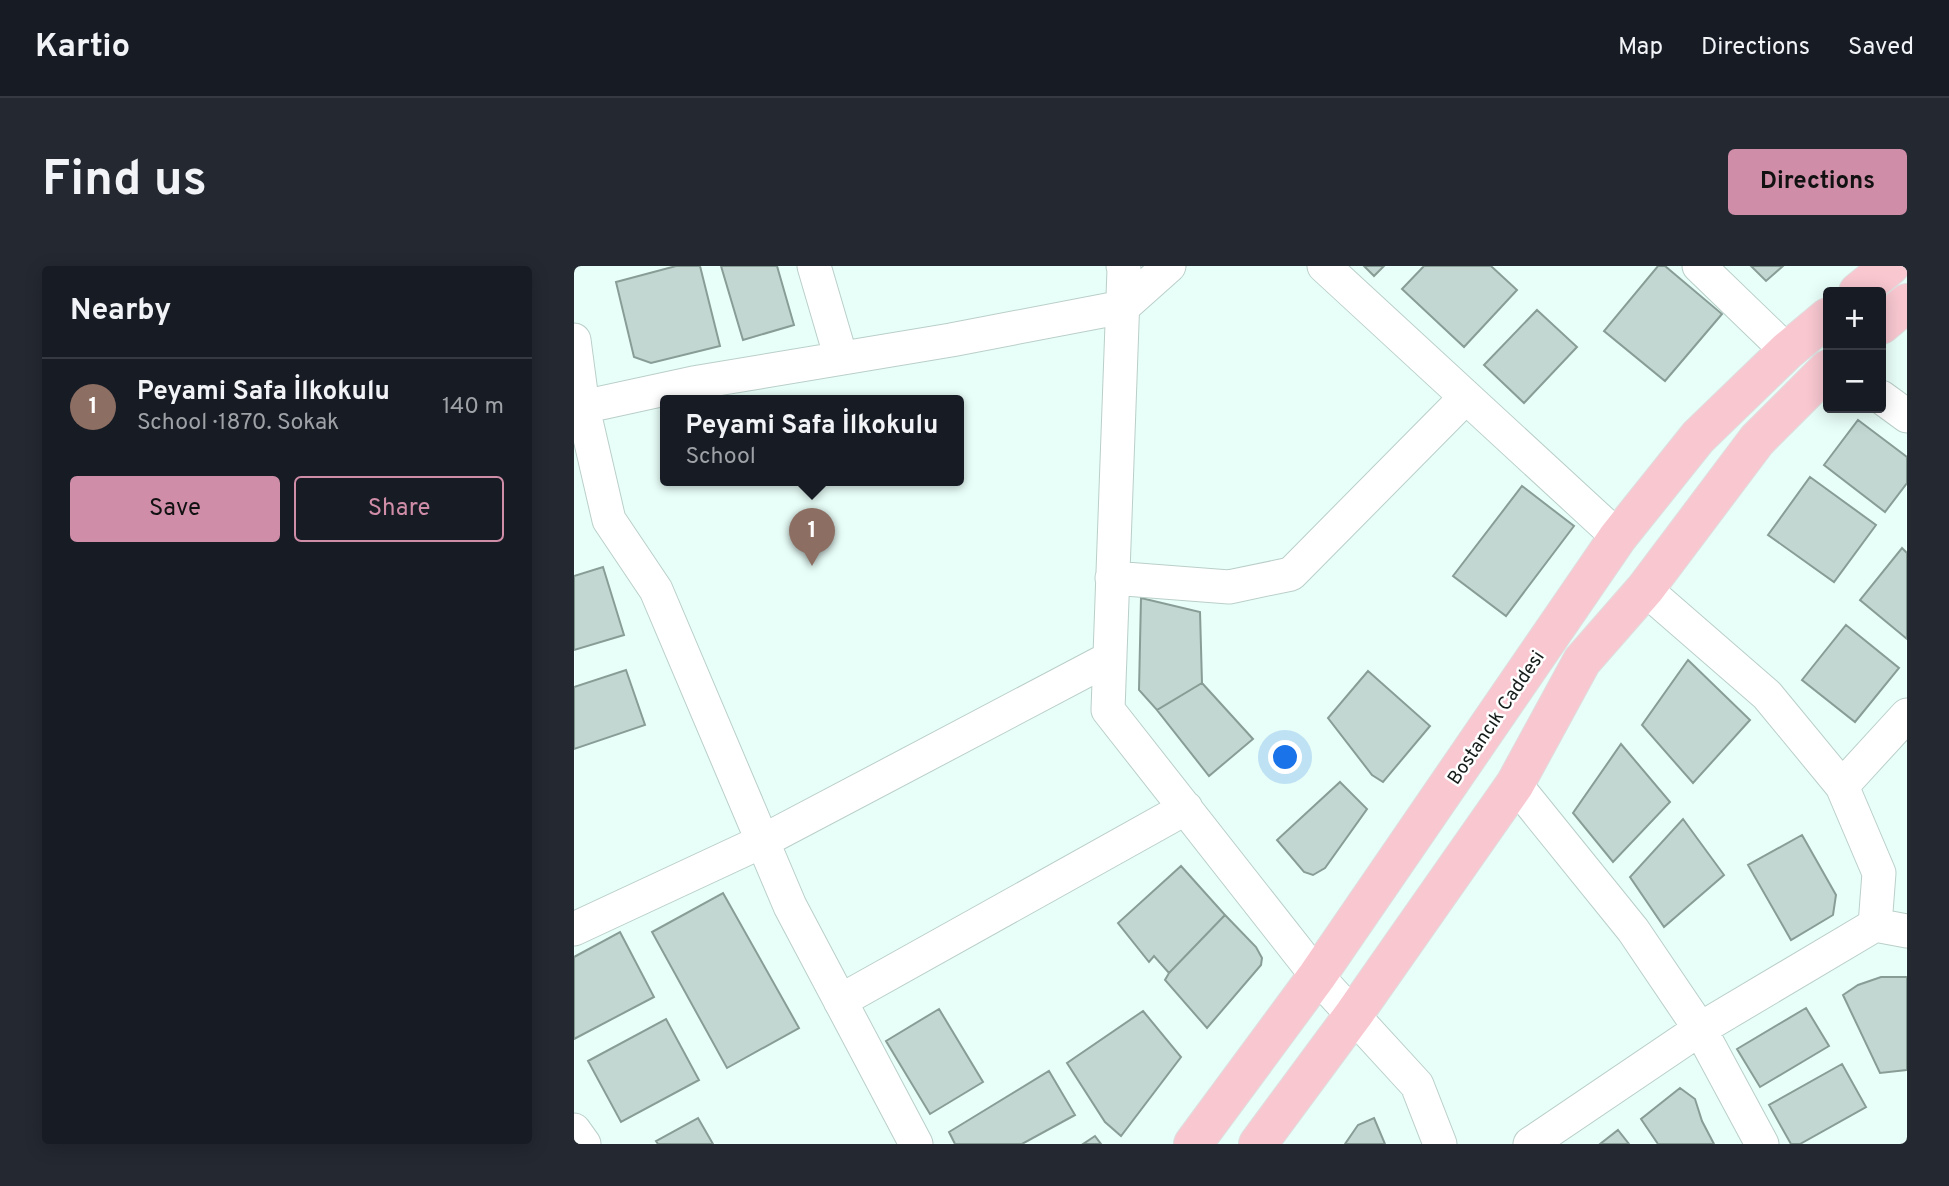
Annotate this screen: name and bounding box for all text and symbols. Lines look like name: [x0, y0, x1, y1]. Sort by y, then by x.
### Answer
text: Kartio: [35, 27, 130, 69]
text: Map: [1618, 33, 1663, 63]
text: Directions: [1701, 33, 1810, 63]
text: Saved: [1848, 33, 1914, 63]
button: Directions: [1728, 149, 1907, 215]
text: Find us: [42, 151, 207, 213]
map controls: [1823, 287, 1886, 413]
button: +: [1823, 287, 1886, 350]
text: Nearby: [70, 293, 171, 330]
button: −: [1823, 350, 1886, 413]
text: Peyami Safa İlkokulu: [137, 376, 390, 409]
text: 1: [88, 393, 98, 422]
text: 140 m: [442, 393, 504, 422]
popup: [660, 395, 964, 486]
text: School · 1870. Sokak: [137, 409, 339, 438]
text: Peyami Safa İlkokulu: [686, 410, 938, 443]
text: School: [686, 443, 756, 472]
button: Save: [70, 476, 280, 542]
button: Share: [294, 476, 504, 542]
pin: 1: [789, 508, 835, 566]
street label: Bostancık Caddesi: [1443, 646, 1550, 790]
your location: [1268, 740, 1302, 774]

